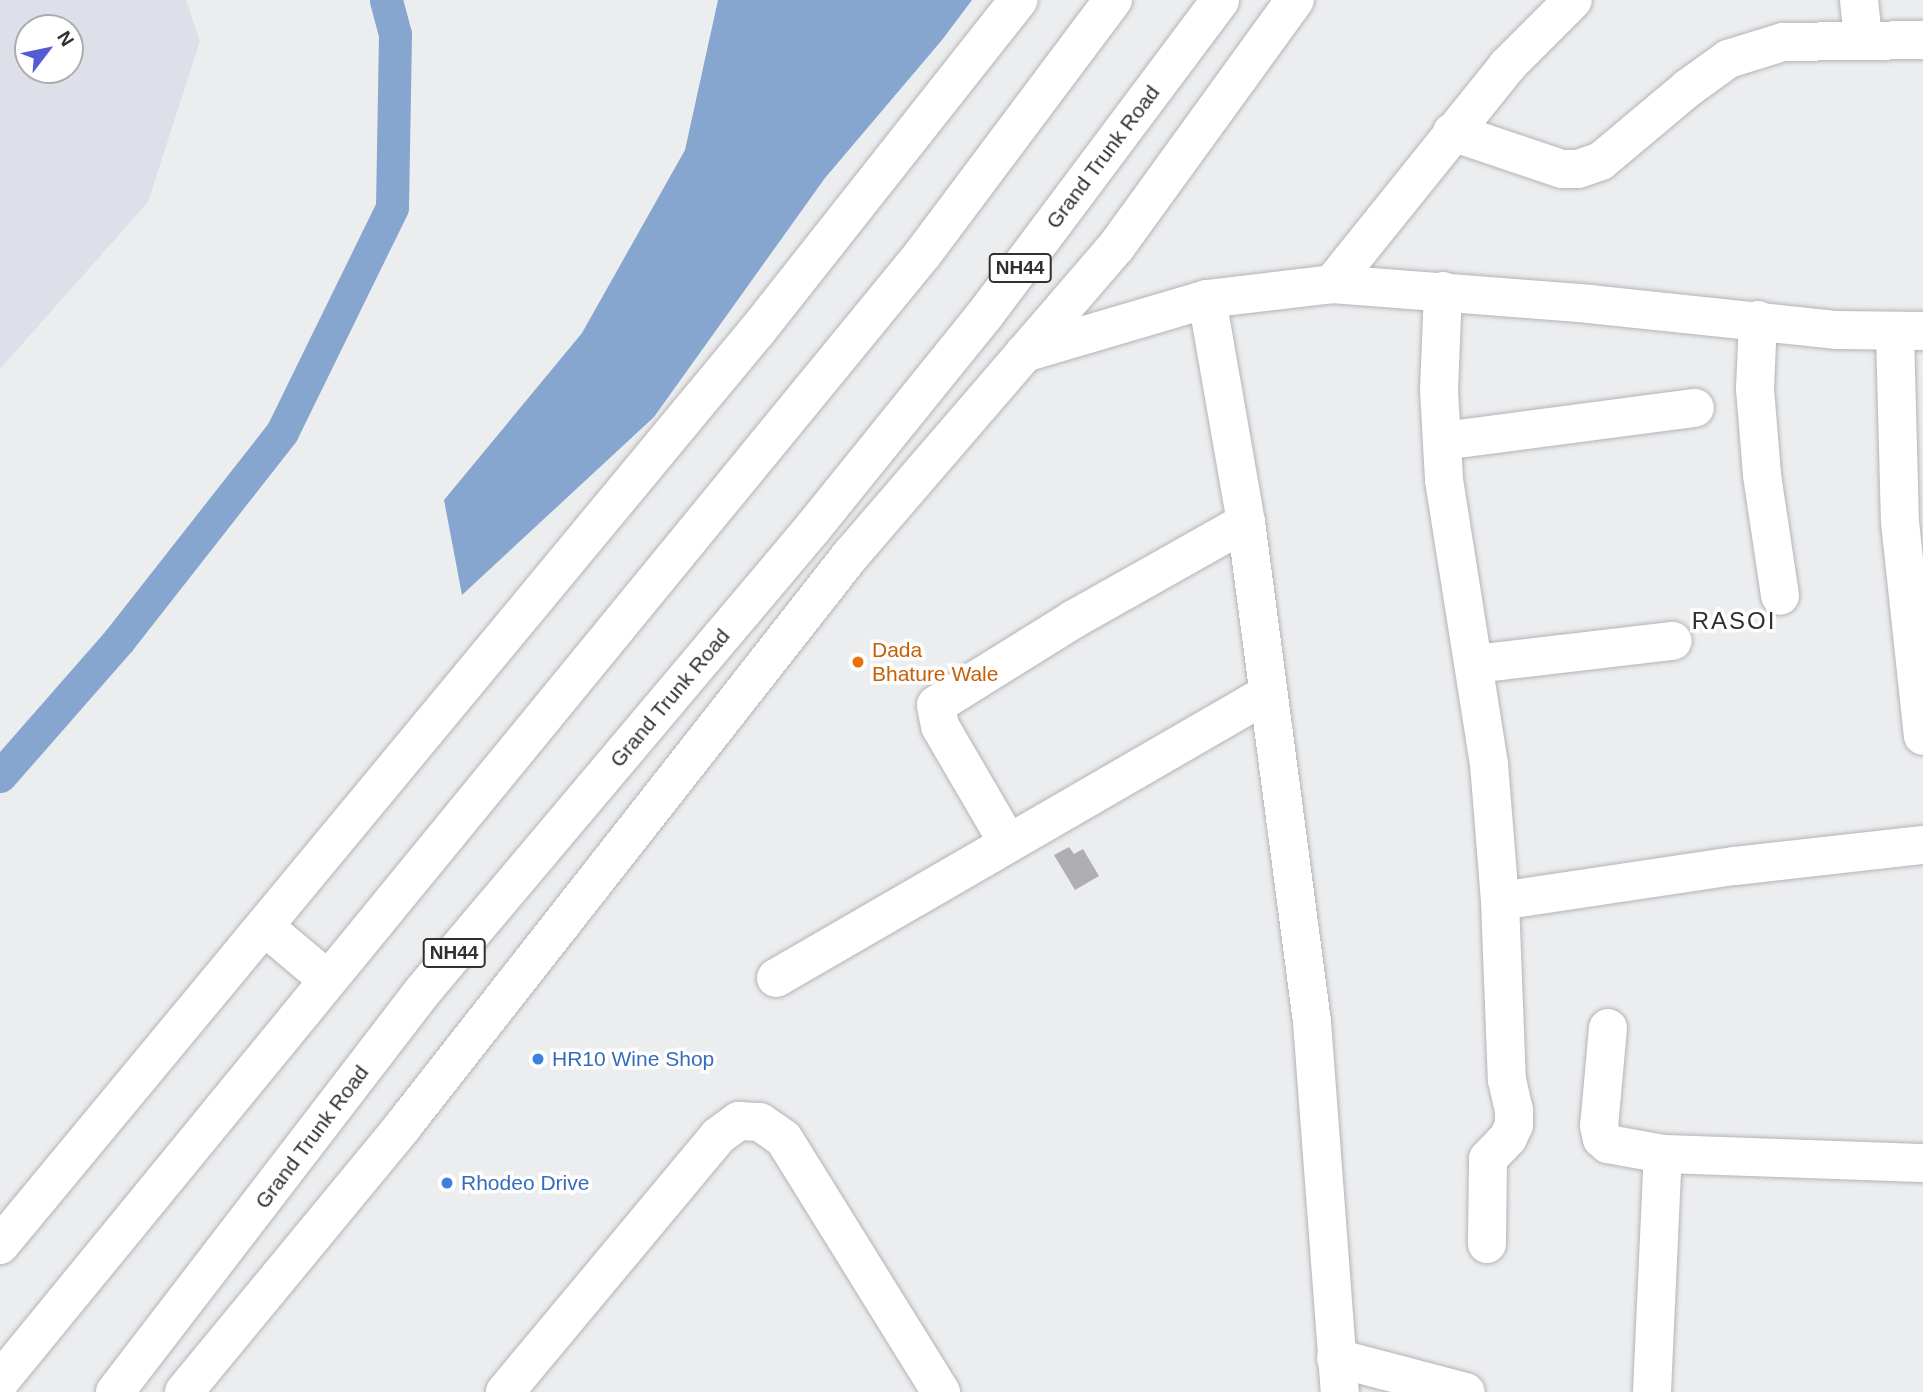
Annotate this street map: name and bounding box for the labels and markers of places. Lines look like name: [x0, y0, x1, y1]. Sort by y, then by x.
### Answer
place label: Dada Bhature Wale: [872, 637, 998, 687]
marker: Dada Bhature Wale: [850, 654, 866, 670]
place label: HR10 Wine Shop: [552, 1046, 714, 1072]
marker: HR10 Wine Shop: [530, 1051, 546, 1067]
place label: Rhodeo Drive: [461, 1170, 589, 1196]
marker: Rhodeo Drive: [439, 1175, 455, 1191]

